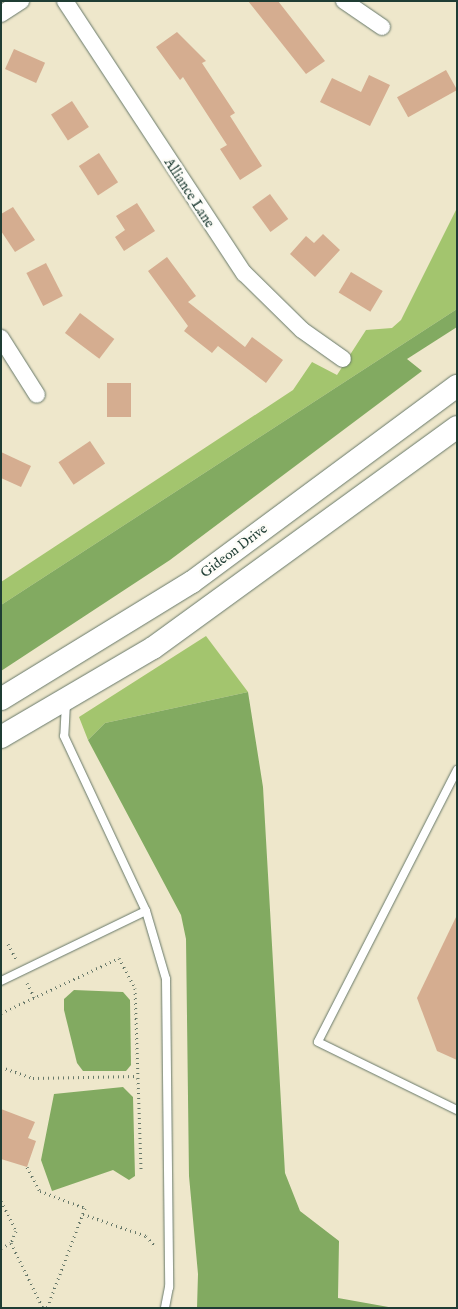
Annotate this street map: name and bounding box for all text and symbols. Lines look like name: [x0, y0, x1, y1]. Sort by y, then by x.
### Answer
street label: Alliance Lane: [160, 155, 218, 231]
street label: Gideon Drive: [197, 520, 271, 582]

